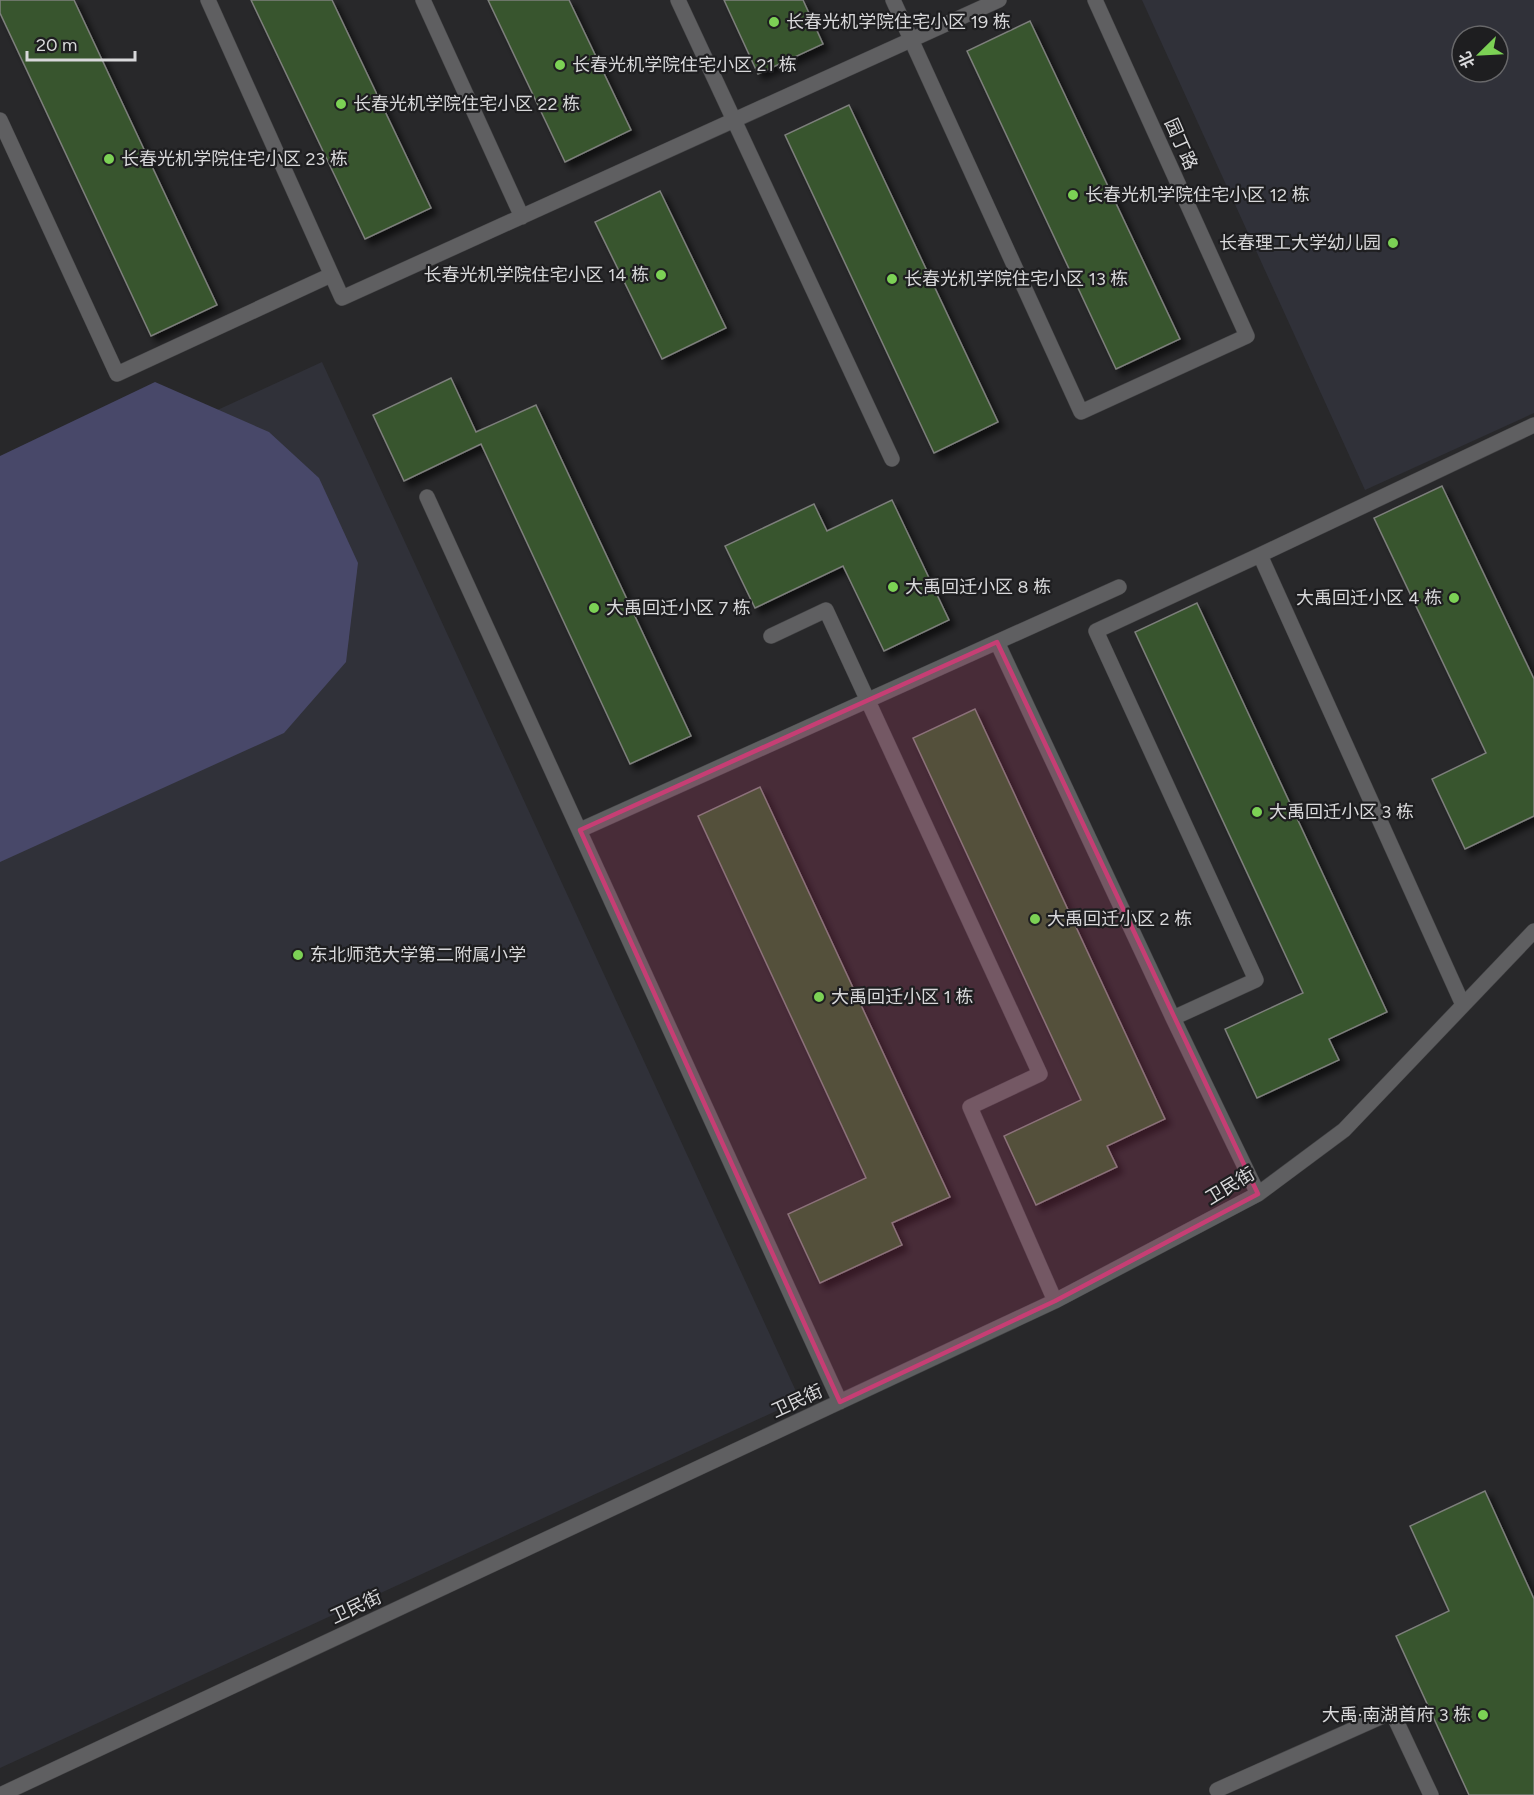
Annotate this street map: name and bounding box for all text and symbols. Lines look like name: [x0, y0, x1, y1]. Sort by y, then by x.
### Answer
place label: 长春光机学院住宅小区 19 栋: [786, 11, 1011, 33]
marker: 长春光机学院住宅小区 19 栋: [767, 15, 781, 29]
scale bar: [27, 24, 135, 62]
north arrow: [1450, 24, 1510, 84]
text: 20 m: [36, 34, 77, 56]
text: 北: [1455, 49, 1479, 71]
place label: 长春光机学院住宅小区 21 栋: [572, 54, 796, 76]
marker: 长春光机学院住宅小区 21 栋: [553, 58, 567, 72]
place label: 长春光机学院住宅小区 22 栋: [353, 93, 580, 115]
marker: 长春光机学院住宅小区 22 栋: [334, 97, 348, 111]
street label: 园丁路: [1160, 115, 1202, 173]
place label: 长春光机学院住宅小区 23 栋: [121, 148, 348, 170]
marker: 长春光机学院住宅小区 23 栋: [102, 152, 116, 166]
place label: 长春光机学院住宅小区 12 栋: [1085, 184, 1309, 206]
marker: 长春光机学院住宅小区 12 栋: [1066, 188, 1080, 202]
place label: 长春理工大学幼儿园: [1219, 232, 1381, 254]
marker: 长春理工大学幼儿园: [1386, 236, 1400, 250]
place label: 长春光机学院住宅小区 14 栋: [423, 264, 649, 286]
marker: 长春光机学院住宅小区 14 栋: [654, 268, 668, 282]
place label: 长春光机学院住宅小区 13 栋: [904, 268, 1128, 290]
marker: 长春光机学院住宅小区 13 栋: [885, 272, 899, 286]
place label: 大禹回迁小区 8 栋: [905, 576, 1051, 598]
marker: 大禹回迁小区 8 栋: [886, 580, 900, 594]
place label: 大禹回迁小区 4 栋: [1296, 587, 1442, 609]
marker: 大禹回迁小区 4 栋: [1447, 591, 1461, 605]
place label: 大禹回迁小区 7 栋: [606, 597, 751, 619]
marker: 大禹回迁小区 7 栋: [587, 601, 601, 615]
place label: 大禹回迁小区 3 栋: [1269, 801, 1414, 823]
marker: 大禹回迁小区 3 栋: [1250, 805, 1264, 819]
place label: 大禹回迁小区 2 栋: [1047, 908, 1192, 930]
marker: 大禹回迁小区 2 栋: [1028, 912, 1042, 926]
place label: 东北师范大学第二附属小学: [310, 944, 526, 966]
marker: 东北师范大学第二附属小学: [291, 948, 305, 962]
place label: 大禹回迁小区 1 栋: [831, 986, 973, 1008]
marker: 大禹回迁小区 1 栋: [812, 990, 826, 1004]
street label: 卫民街: [1201, 1163, 1259, 1209]
street label: 卫民街: [768, 1380, 826, 1422]
street label: 卫民街: [327, 1586, 385, 1628]
place label: 大禹·南湖首府 3 栋: [1322, 1704, 1471, 1726]
marker: 大禹·南湖首府 3 栋: [1476, 1708, 1490, 1722]

